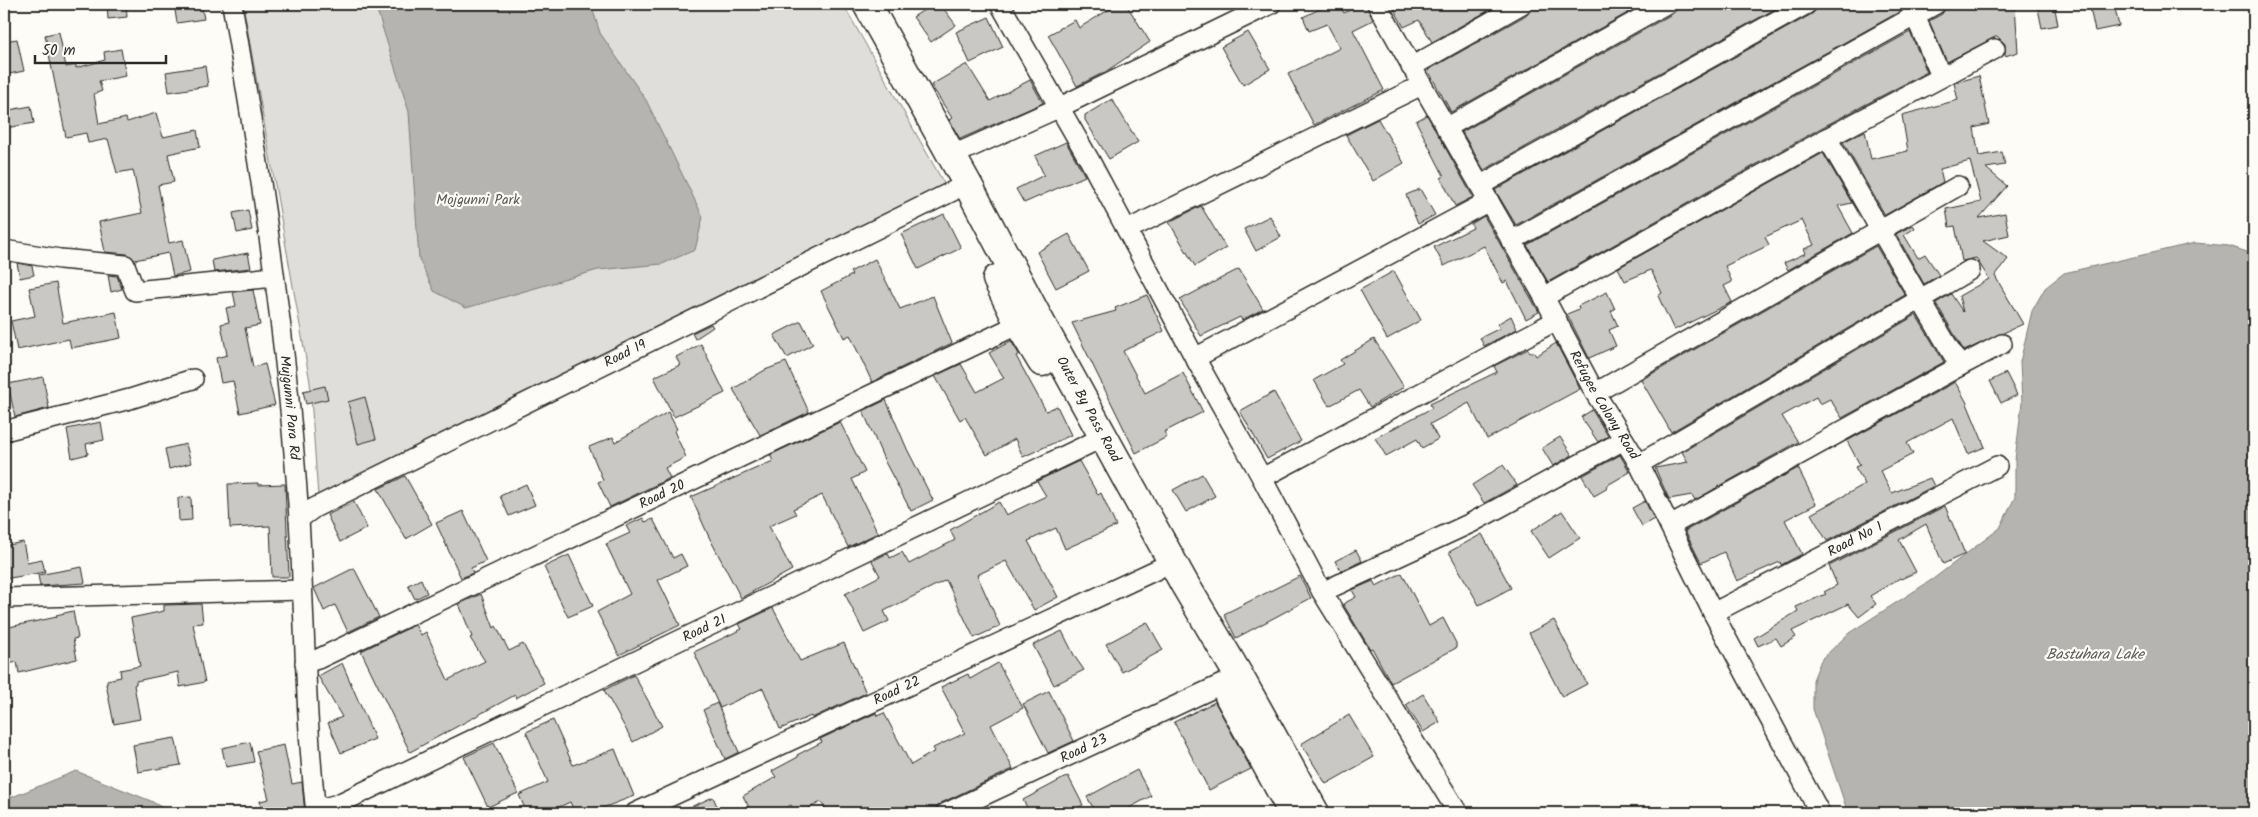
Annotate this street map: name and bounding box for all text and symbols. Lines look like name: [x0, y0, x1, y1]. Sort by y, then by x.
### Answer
scale bar: [35, 32, 166, 64]
text: 50 m: [42, 39, 76, 63]
park label: Mojgunni Park: [436, 189, 520, 211]
street label: Road 19: [600, 334, 650, 373]
street label: Refugee Colony Road: [1563, 346, 1645, 465]
street label: Outer By Pass Road: [1050, 352, 1127, 467]
street label: Mujgunni Para Rd: [273, 354, 306, 462]
street label: Road 20: [635, 474, 689, 515]
street label: Road No 1: [1824, 516, 1887, 563]
street label: Road 21: [679, 608, 730, 648]
water label: Bastuhara Lake: [2046, 643, 2145, 667]
street label: Road 22: [870, 670, 924, 711]
street label: Road 23: [1056, 728, 1111, 769]

